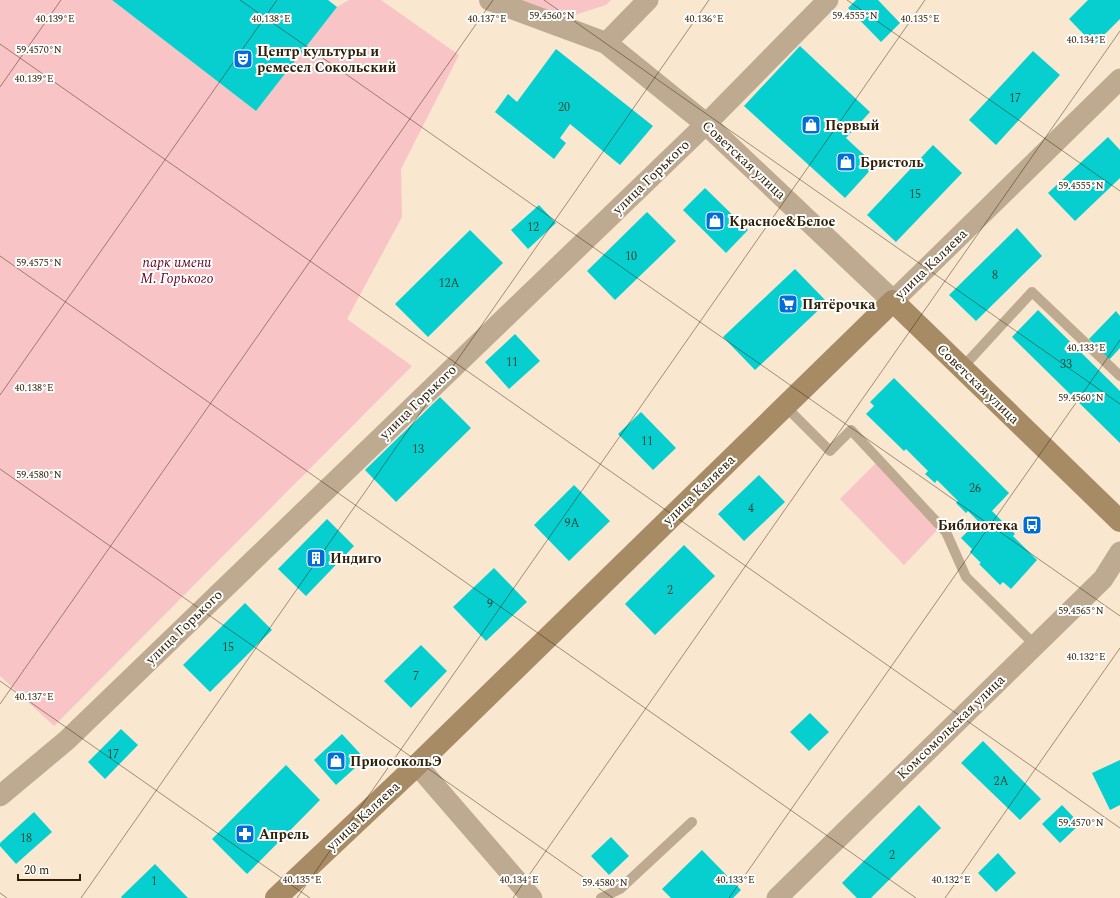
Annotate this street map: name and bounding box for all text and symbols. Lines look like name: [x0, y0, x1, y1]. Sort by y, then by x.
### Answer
text: 59.4560°N: [529, 8, 575, 24]
text: 59.4555°N: [832, 8, 878, 24]
text: 40.139°E: [35, 11, 75, 27]
text: 40.138°E: [251, 11, 291, 27]
text: 40.137°E: [467, 11, 507, 27]
text: 40.136°E: [684, 11, 724, 27]
text: 40.135°E: [900, 11, 940, 27]
text: 40.134°E: [1066, 32, 1106, 48]
place label: Центр культуры и ремесел Сокольский: [257, 41, 397, 78]
text: 59.4570°N: [16, 42, 62, 58]
theatre icon: Центр культуры и ремесел Сокольский: [232, 48, 254, 70]
text: 40.139°E: [14, 71, 54, 87]
house number: 17: [1009, 89, 1021, 108]
house number: 20: [558, 98, 570, 117]
shop icon: Первый: [800, 114, 822, 136]
street label: Советская улица: [697, 115, 791, 205]
place label: Первый: [825, 115, 880, 136]
street label: улица Горького: [607, 135, 694, 220]
shop icon: Бристоль: [835, 151, 857, 173]
place label: Бристоль: [860, 152, 924, 173]
text: 59.4555°N: [1058, 178, 1104, 194]
house number: 15: [909, 185, 921, 204]
shop icon: Красное&Белое: [704, 210, 726, 232]
place label: Красное&Белое: [729, 211, 836, 232]
house number: 12: [527, 218, 539, 237]
street label: улица Каляева: [889, 224, 972, 305]
house number: 10: [625, 247, 637, 266]
park label: парк имени М. Горького: [140, 252, 214, 289]
text: 59.4575°N: [16, 255, 62, 271]
house number: 8: [992, 266, 998, 285]
house number: 12А: [438, 274, 460, 293]
supermarket icon: Пятёрочка: [777, 293, 799, 315]
place label: Пятёрочка: [802, 294, 876, 315]
street label: Советская улица: [932, 339, 1024, 429]
text: 40.133°E: [1066, 340, 1106, 356]
house number: 11: [506, 353, 518, 372]
house number: 33: [1060, 355, 1072, 374]
street label: улица Горького: [374, 360, 461, 445]
text: 40.138°E: [14, 380, 54, 396]
text: 59.4560°N: [1058, 390, 1104, 406]
house number: 11: [641, 432, 653, 451]
house number: 13: [412, 440, 424, 459]
street label: улица Каляева: [657, 450, 740, 531]
text: 59.4580°N: [16, 467, 62, 483]
house number: 26: [969, 479, 981, 498]
house number: 4: [748, 499, 754, 518]
house number: 9А: [564, 514, 580, 533]
bus stop icon: Библиотека: [1021, 514, 1043, 536]
place label: Библиотека: [938, 515, 1019, 536]
building icon: Индиго: [305, 547, 327, 569]
place label: Индиго: [330, 548, 382, 569]
house number: 2: [667, 581, 673, 600]
street label: улица Горького: [140, 585, 227, 670]
house number: 9: [487, 595, 493, 614]
text: 59.4565°N: [1058, 603, 1104, 619]
house number: 15: [222, 638, 234, 657]
text: 40.132°E: [1066, 649, 1106, 665]
house number: 7: [413, 667, 419, 686]
street label: Комсомольская улица: [892, 670, 1010, 784]
text: 40.137°E: [14, 689, 54, 705]
house number: 17: [107, 745, 119, 764]
shop icon: ПриосокольЭ: [325, 750, 347, 772]
place label: ПриосокольЭ: [350, 751, 442, 772]
house number: 2А: [993, 772, 1009, 791]
street label: улица Каляева: [321, 776, 405, 856]
text: 59.4570°N: [1058, 815, 1104, 831]
pharmacy icon: Апрель: [234, 823, 256, 845]
place label: Апрель: [259, 824, 310, 845]
house number: 18: [20, 829, 32, 848]
house number: 2: [889, 846, 895, 865]
scale bar: [18, 856, 80, 882]
text: 20 m: [24, 861, 49, 880]
house number: 1: [151, 872, 157, 891]
text: 40.135°E: [282, 872, 322, 888]
text: 40.134°E: [499, 872, 539, 888]
text: 40.133°E: [715, 872, 755, 888]
text: 40.132°E: [931, 872, 971, 888]
text: 59.4580°N: [582, 875, 628, 891]

